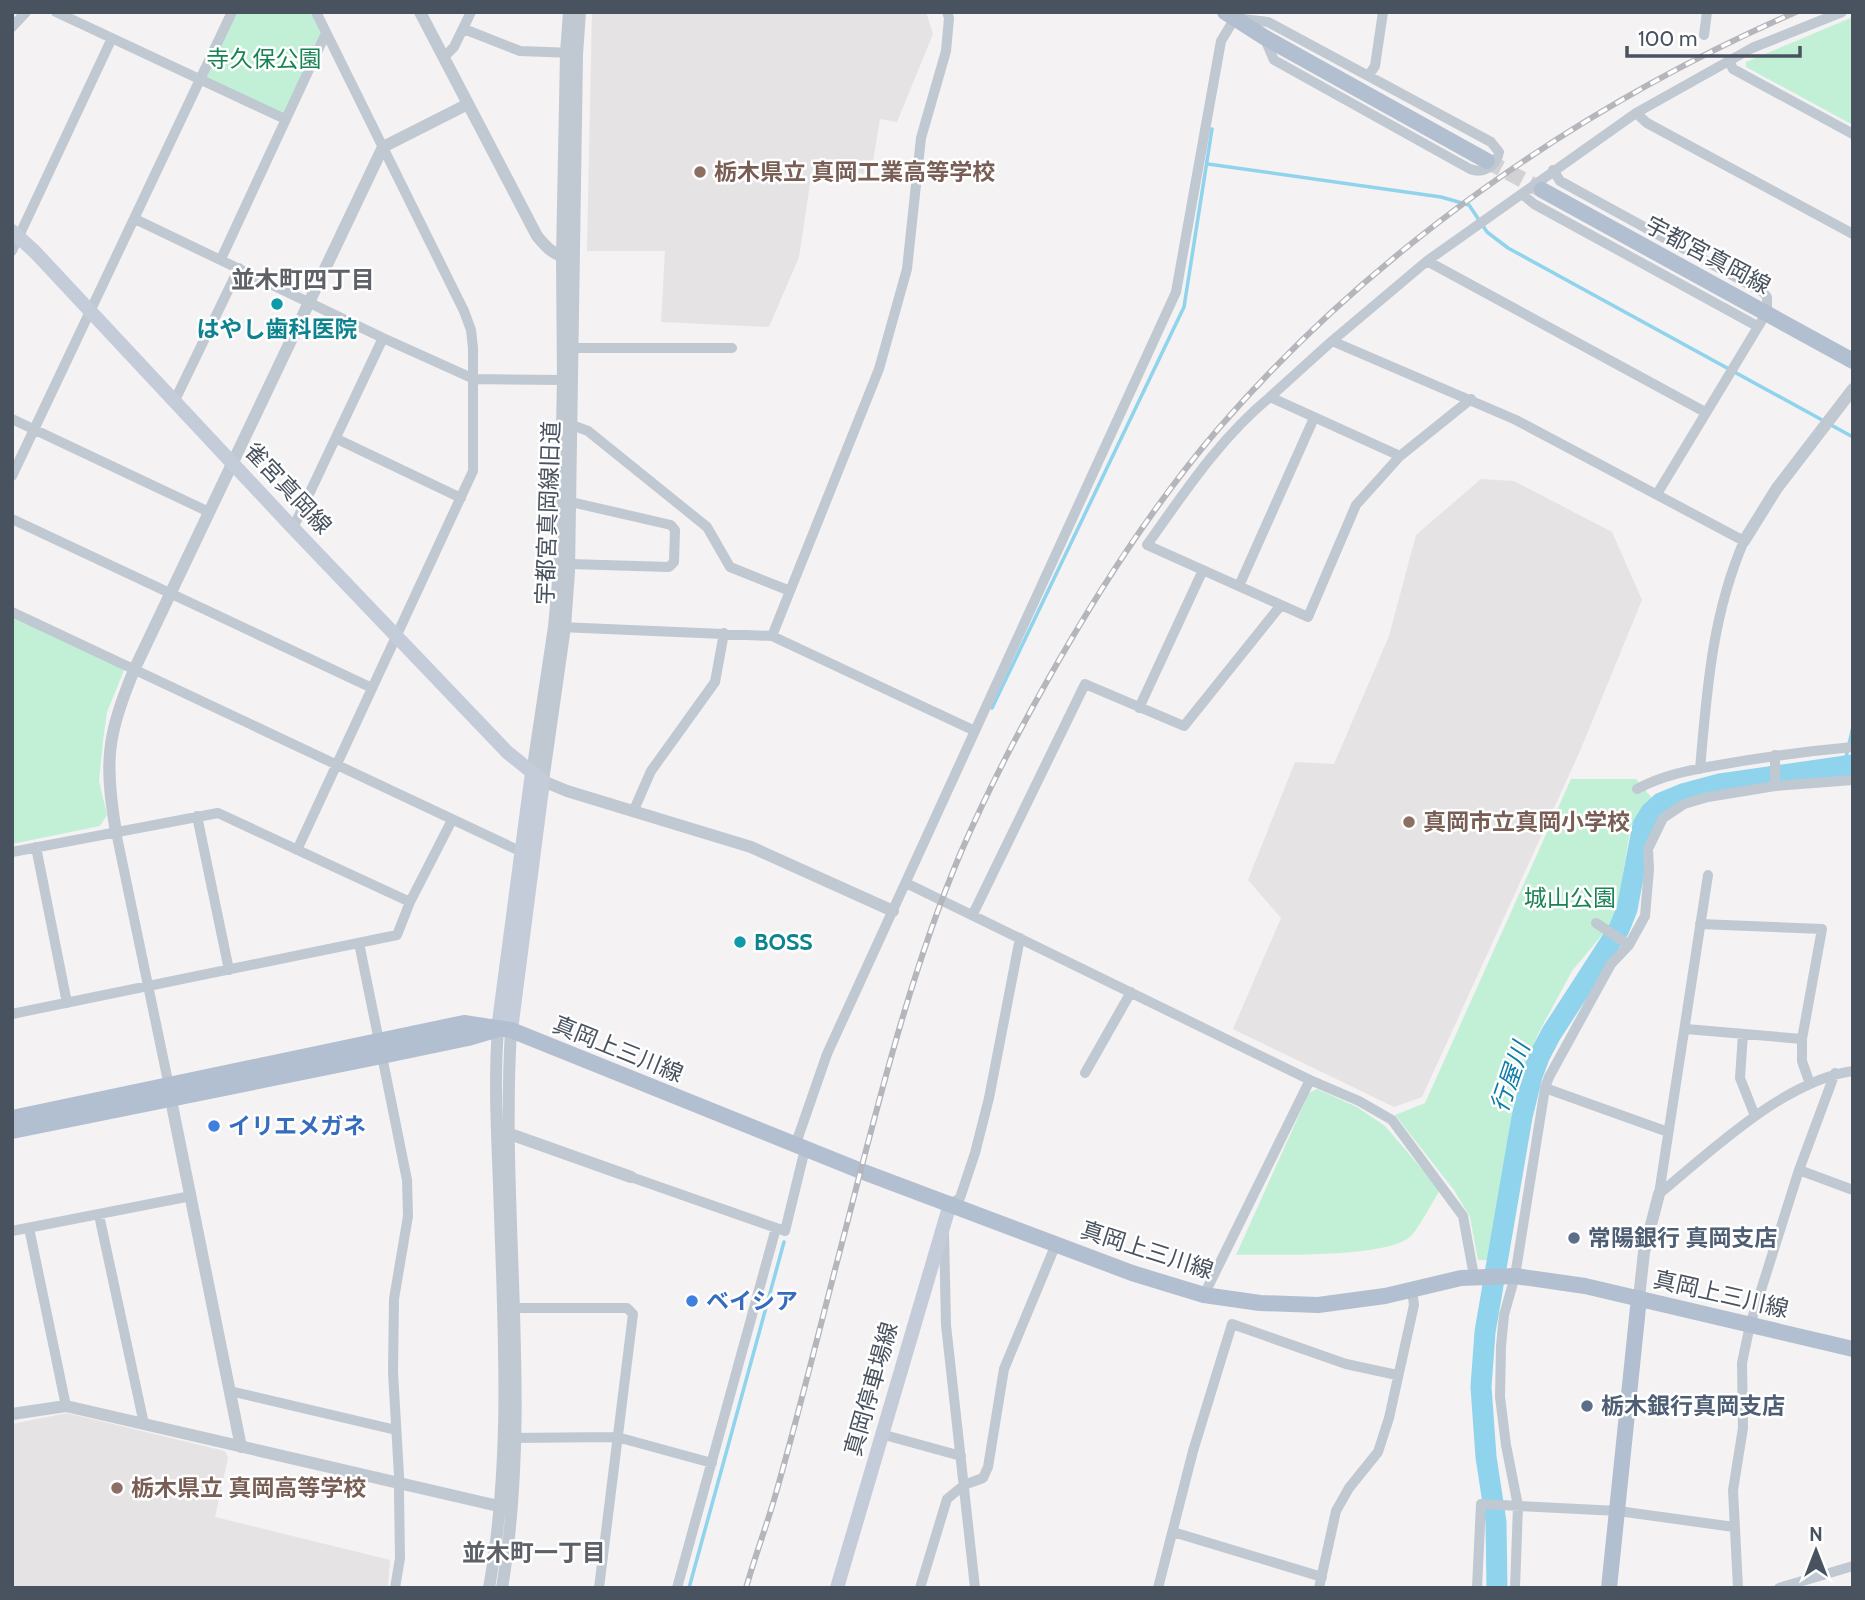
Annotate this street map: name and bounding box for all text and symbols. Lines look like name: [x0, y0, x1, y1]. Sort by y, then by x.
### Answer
scale bar: [1627, 14, 1800, 58]
text: 100 m: [1638, 26, 1697, 51]
park label: 寺久保公園: [207, 45, 322, 73]
place label: 栃木県立 真岡工業高等学校: [714, 158, 995, 186]
marker: 栃木県立 真岡工業高等学校: [692, 164, 708, 180]
street label: 宇都宮真岡線: [1641, 210, 1775, 300]
district label: 並木町四丁目: [231, 265, 375, 294]
marker: はやし歯科医院: [269, 296, 285, 312]
place label: はやし歯科医院: [197, 315, 358, 343]
street label: 宇都宮真岡線旧道: [531, 421, 565, 605]
street label: 雀宮真岡線: [239, 436, 337, 540]
place label: 真岡市立真岡小学校: [1423, 808, 1630, 836]
marker: 真岡市立真岡小学校: [1401, 814, 1417, 830]
park label: 城山公園: [1524, 884, 1616, 912]
place label: BOSS: [754, 928, 813, 956]
marker: BOSS: [732, 934, 748, 950]
street label: 真岡上三川線: [549, 1010, 687, 1088]
water label: 行屋川: [1485, 1035, 1536, 1116]
place label: イリエメガネ: [228, 1112, 366, 1140]
marker: イリエメガネ: [206, 1118, 222, 1134]
street label: 真岡上三川線: [1077, 1215, 1217, 1285]
place label: 常陽銀行 真岡支店: [1588, 1224, 1777, 1252]
marker: 常陽銀行 真岡支店: [1566, 1230, 1582, 1246]
street label: 真岡上三川線: [1651, 1265, 1791, 1323]
place label: ベイシア: [706, 1287, 798, 1315]
marker: ベイシア: [684, 1293, 700, 1309]
street label: 真岡停車場線: [839, 1319, 903, 1459]
place label: 栃木銀行真岡支店: [1601, 1392, 1785, 1420]
marker: 栃木銀行真岡支店: [1579, 1398, 1595, 1414]
place label: 栃木県立 真岡高等学校: [131, 1474, 366, 1502]
marker: 栃木県立 真岡高等学校: [109, 1480, 125, 1496]
north arrow: [1781, 1516, 1851, 1586]
text: N: [1809, 1523, 1823, 1546]
district label: 並木町一丁目: [462, 1538, 606, 1567]

